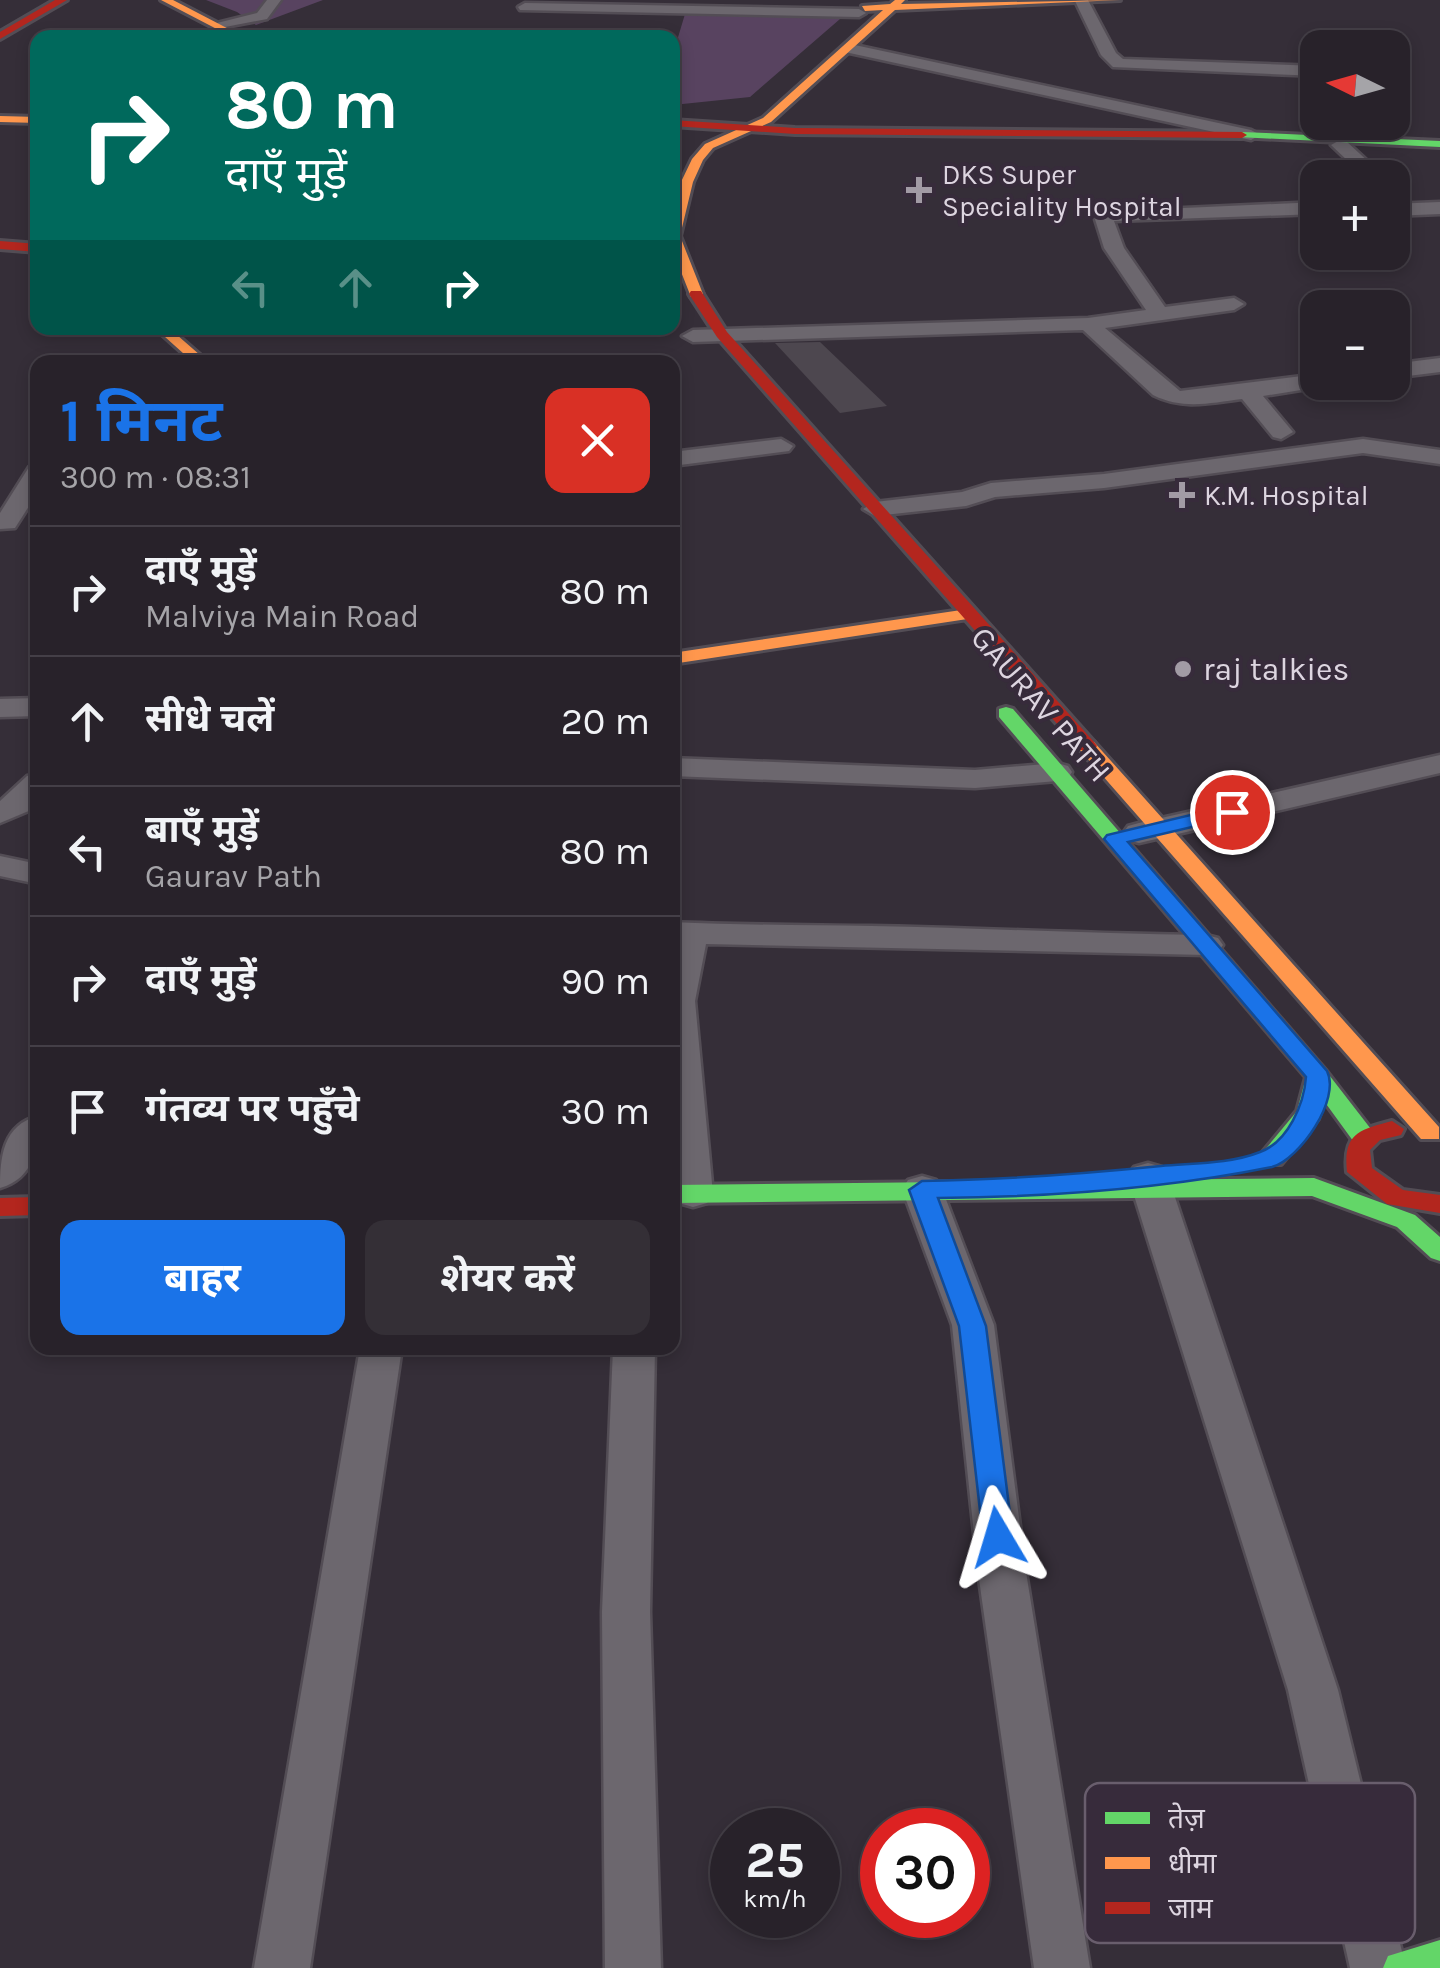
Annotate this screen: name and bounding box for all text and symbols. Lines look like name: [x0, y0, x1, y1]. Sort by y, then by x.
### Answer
north arrow: [1300, 30, 1410, 140]
map controls: [1300, 30, 1410, 400]
text: 80 m: [225, 64, 399, 146]
icon: right: [60, 70, 190, 200]
text: दाएँ मुड़ें: [225, 148, 347, 200]
place label: DKS Super Speciality Hospital: [942, 158, 1182, 223]
button: +: [1300, 160, 1410, 270]
marker: DKS Super Speciality Hospital: [906, 177, 932, 203]
icon: left: [223, 260, 278, 315]
icon: ahead: [328, 260, 383, 315]
icon: right: [433, 260, 488, 315]
button: −: [1300, 290, 1410, 400]
text: 1 मिनट: [60, 386, 223, 456]
button: close: [545, 388, 650, 493]
text: 300 m · 08:31: [60, 459, 251, 496]
place label: K.M. Hospital: [1204, 479, 1369, 512]
marker: K.M. Hospital: [1169, 482, 1195, 508]
text: दाएँ मुड़ें: [145, 547, 257, 592]
icon: right: [60, 564, 115, 619]
text: 80 m: [560, 569, 650, 614]
text: Malviya Main Road: [145, 598, 419, 635]
street label: GAURAV PATH: [963, 619, 1118, 789]
place label: raj talkies: [1203, 651, 1349, 688]
marker: raj talkies: [1172, 658, 1194, 680]
icon: ahead: [60, 694, 115, 749]
text: सीधे चलें: [145, 696, 274, 741]
text: 20 m: [561, 699, 650, 744]
pin: [1190, 770, 1275, 855]
icon: arrive: [1205, 785, 1260, 840]
text: बाएँ मुड़ें: [145, 807, 259, 852]
icon: left: [60, 824, 115, 879]
text: 80 m: [560, 829, 650, 874]
text: Gaurav Path: [145, 858, 322, 895]
icon: right: [60, 954, 115, 1009]
text: दाएँ मुड़ें: [145, 956, 257, 1001]
text: 90 m: [561, 959, 650, 1004]
icon: arrive: [60, 1084, 115, 1139]
text: गंतव्य पर पहुँचे: [145, 1086, 360, 1131]
text: 30 m: [560, 1089, 650, 1134]
button: बाहर: [60, 1220, 345, 1335]
button: शेयर करें: [365, 1220, 650, 1335]
position arrow: [946, 1485, 1050, 1589]
legend: [1085, 1783, 1415, 1943]
text: तेज़: [1168, 1802, 1206, 1835]
speed limit sign: 30: [860, 1808, 990, 1938]
text: 25: [745, 1831, 805, 1890]
text: धीमा: [1168, 1847, 1217, 1880]
text: km/h: [743, 1884, 807, 1913]
text: जाम: [1168, 1892, 1214, 1925]

